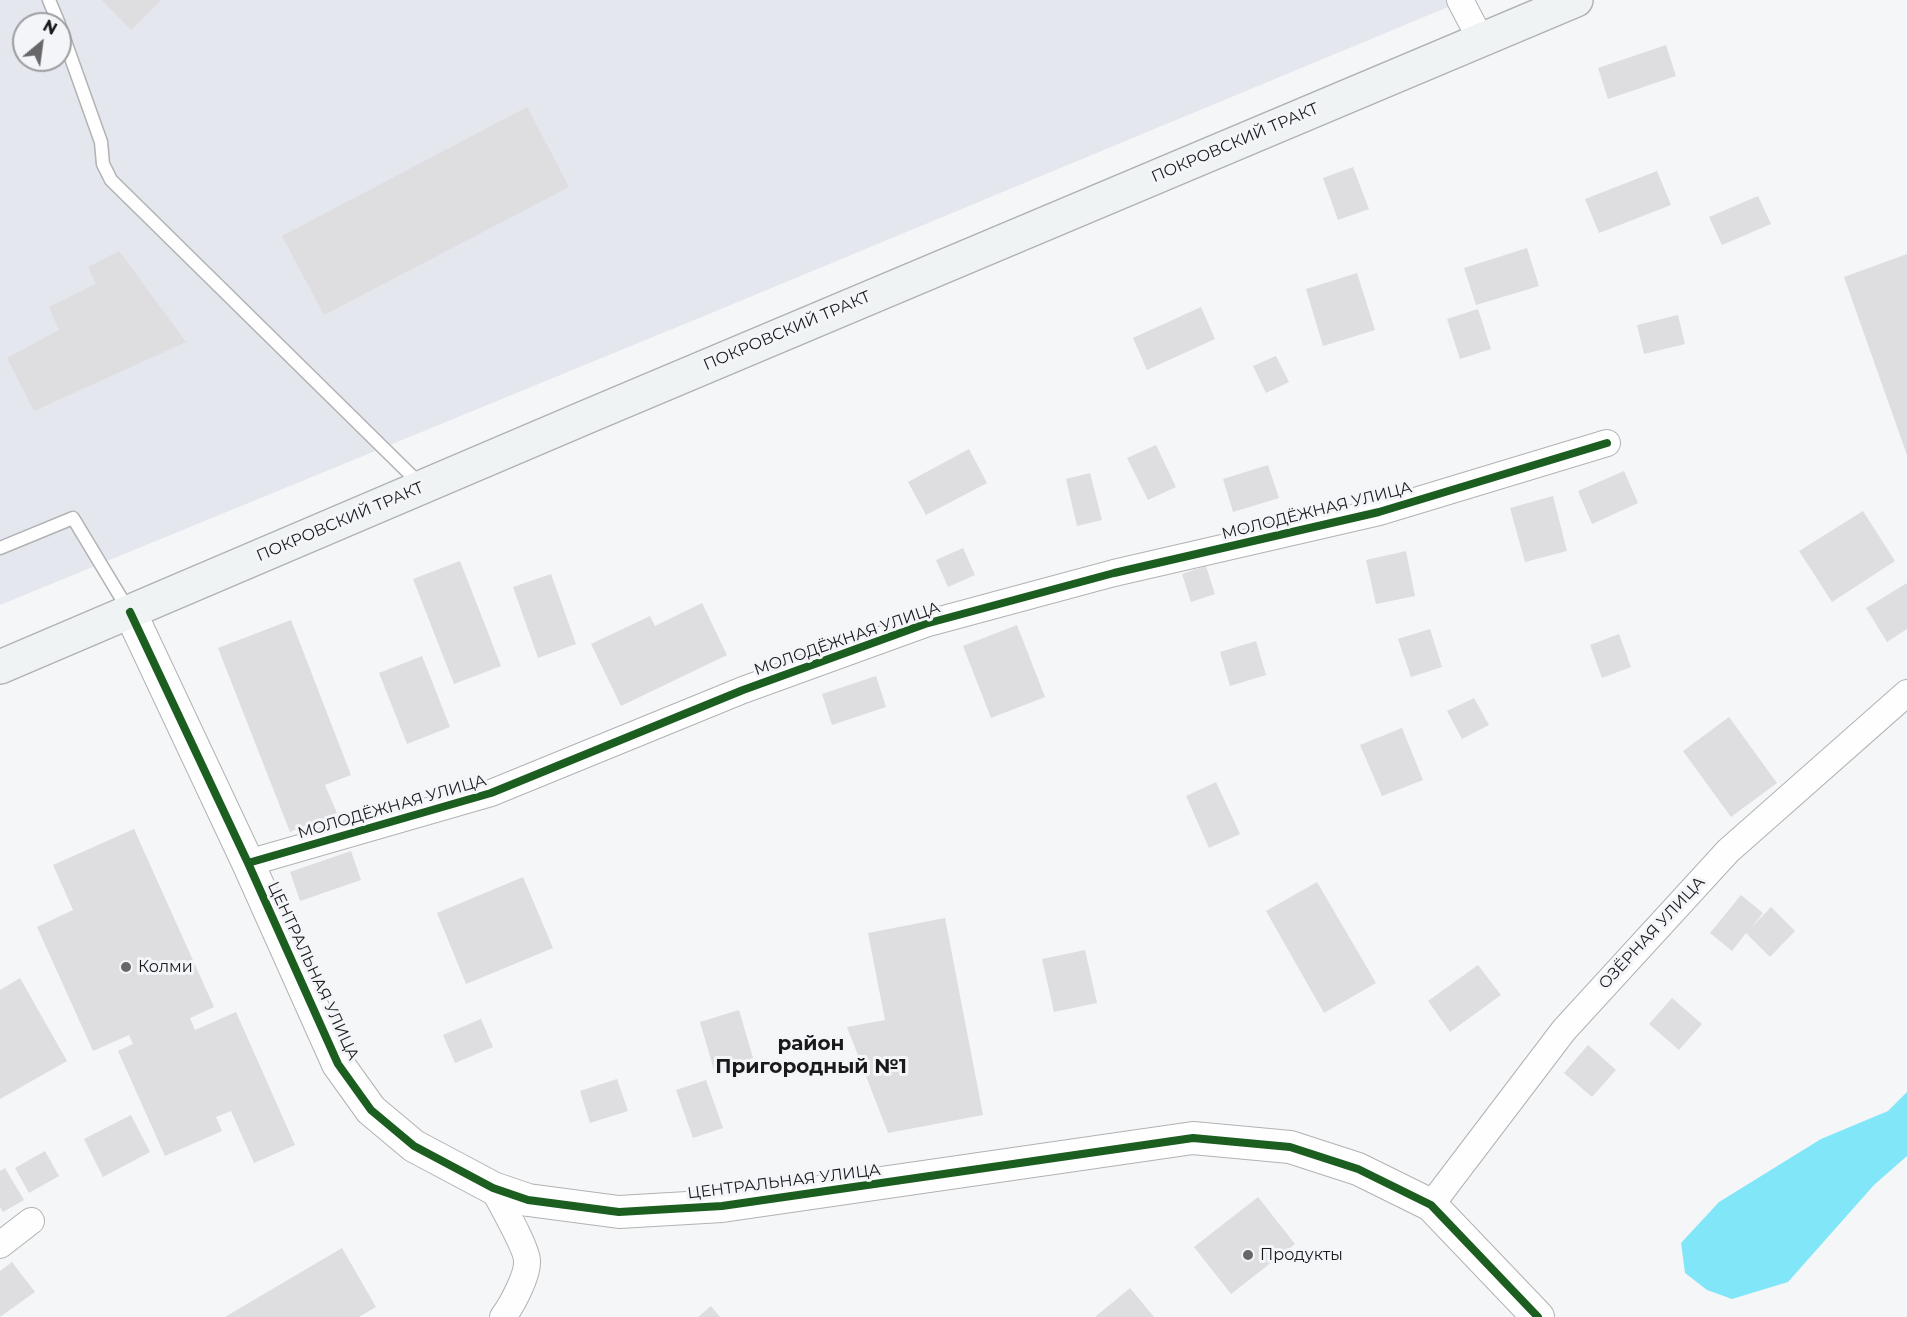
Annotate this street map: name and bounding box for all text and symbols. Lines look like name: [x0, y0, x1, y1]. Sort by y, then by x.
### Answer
north arrow: [12, 12, 72, 72]
text: N: [40, 16, 60, 39]
street label: ПОКРОВСКИЙ ТРАКТ: [1149, 99, 1321, 187]
street label: ПОКРОВСКИЙ ТРАКТ: [701, 287, 873, 375]
street label: ПОКРОВСКИЙ ТРАКТ: [254, 478, 426, 566]
street label: МОЛОДЁЖНАЯ УЛИЦА: [1220, 478, 1414, 544]
street label: МОЛОДЁЖНАЯ УЛИЦА: [752, 598, 942, 680]
street label: МОЛОДЁЖНАЯ УЛИЦА: [295, 771, 489, 843]
street label: ОЗЁРНАЯ УЛИЦА: [1595, 873, 1709, 993]
street label: ЦЕНТРАЛЬНАЯ УЛИЦА: [263, 879, 363, 1063]
place label: Колми: [138, 957, 193, 977]
marker: Колми: [119, 960, 133, 974]
district label: район Пригородный №1: [715, 1032, 907, 1079]
street label: ЦЕНТРАЛЬНАЯ УЛИЦА: [686, 1161, 882, 1203]
place label: Продукты: [1260, 1245, 1343, 1265]
marker: Продукты: [1241, 1248, 1255, 1262]

